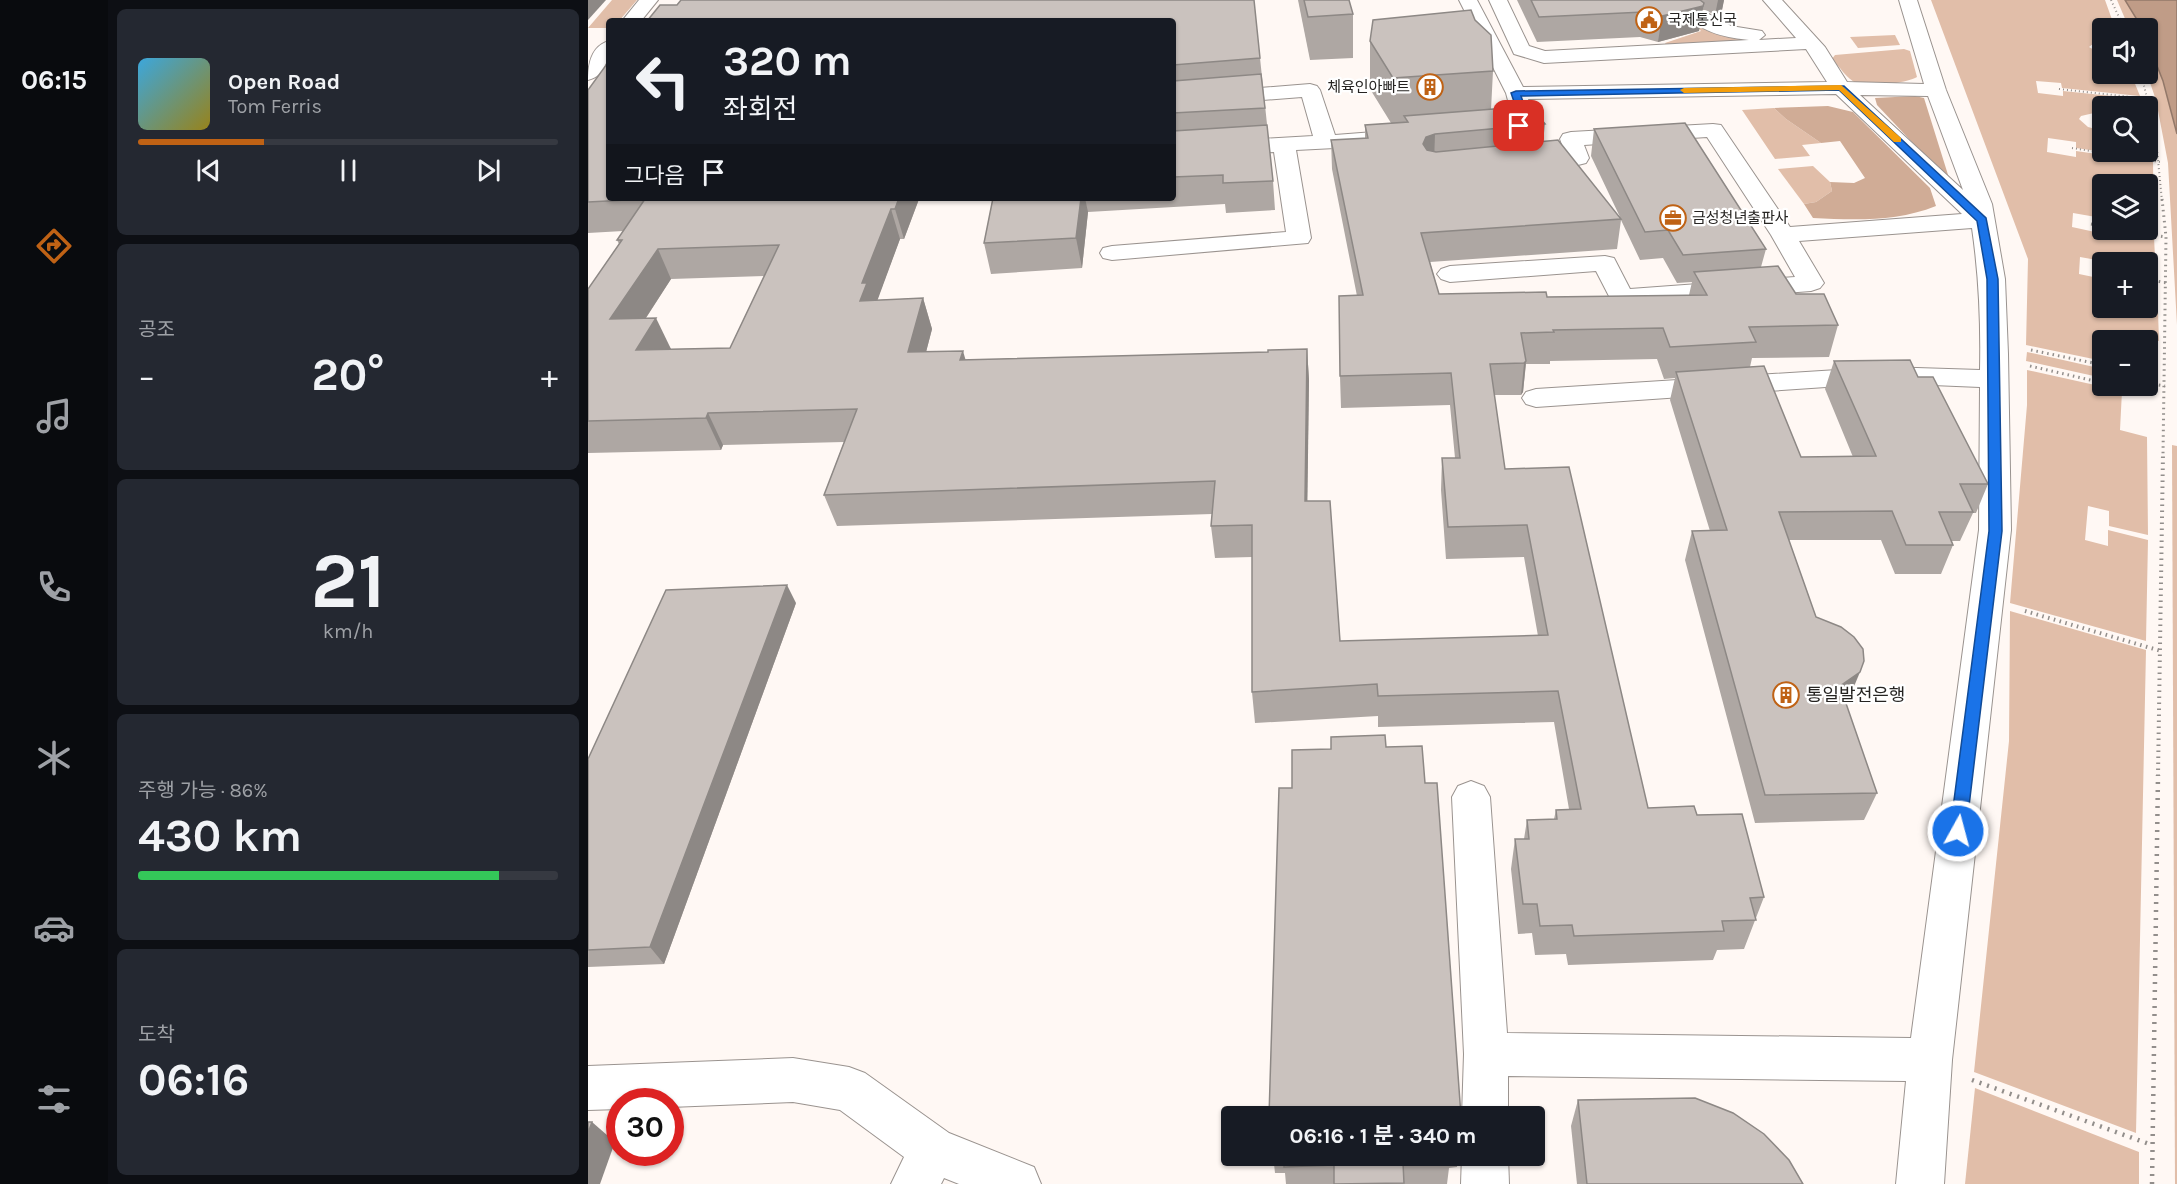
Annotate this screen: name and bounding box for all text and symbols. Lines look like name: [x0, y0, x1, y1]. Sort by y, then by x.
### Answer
public building icon: 국제통신국: [1634, 5, 1664, 35]
place label: 국제통신국: [1668, 11, 1737, 29]
map controls: [2092, 18, 2158, 396]
button: sound: [2092, 18, 2158, 84]
text: 320 m: [723, 36, 852, 86]
icon: left: [624, 42, 702, 120]
text: 06:15: [21, 64, 87, 96]
text: Open Road: [228, 69, 340, 95]
building icon: 체육인아빠트: [1415, 72, 1445, 102]
place label: 체육인아빠트: [1327, 78, 1410, 96]
text: 좌회전: [723, 93, 798, 125]
text: Tom Ferris: [228, 95, 322, 118]
button: search: [2092, 96, 2158, 162]
pin: [1493, 100, 1544, 151]
icon: arrive: [1502, 109, 1535, 142]
icon: previous: [192, 154, 225, 187]
icon: pause: [332, 154, 365, 187]
icon: next: [472, 154, 505, 187]
icon: arrive: [697, 156, 730, 189]
text: 그다음: [624, 163, 685, 189]
button: layers: [2092, 174, 2158, 240]
office icon: 금성청년출판사: [1658, 203, 1688, 233]
place label: 금성청년출판사: [1692, 209, 1789, 227]
icon: directions: [33, 225, 75, 267]
button: +: [2092, 252, 2158, 318]
text: 공조: [138, 318, 175, 341]
button: −: [2092, 330, 2158, 396]
text: 20°: [311, 349, 385, 401]
text: −: [138, 357, 155, 395]
text: +: [541, 357, 558, 395]
icon: music: [33, 395, 75, 437]
text: 21: [311, 535, 386, 627]
icon: phone: [33, 566, 75, 608]
text: km/h: [323, 620, 373, 643]
building icon: 통일발전은행: [1771, 680, 1801, 710]
place label: 통일발전은행: [1806, 684, 1905, 706]
icon: climate: [33, 737, 75, 779]
text: 주행 가능 · 86%: [138, 779, 268, 802]
position arrow: [1926, 799, 1990, 863]
text: 430 km: [138, 810, 302, 862]
icon: car: [33, 907, 75, 949]
text: 도착: [138, 1023, 175, 1046]
text: 06:16: [138, 1054, 249, 1106]
icon: filters: [33, 1078, 75, 1120]
speed limit sign: 30: [606, 1088, 684, 1166]
text: 06:16 · 1 분 · 340 m: [1290, 1123, 1476, 1149]

